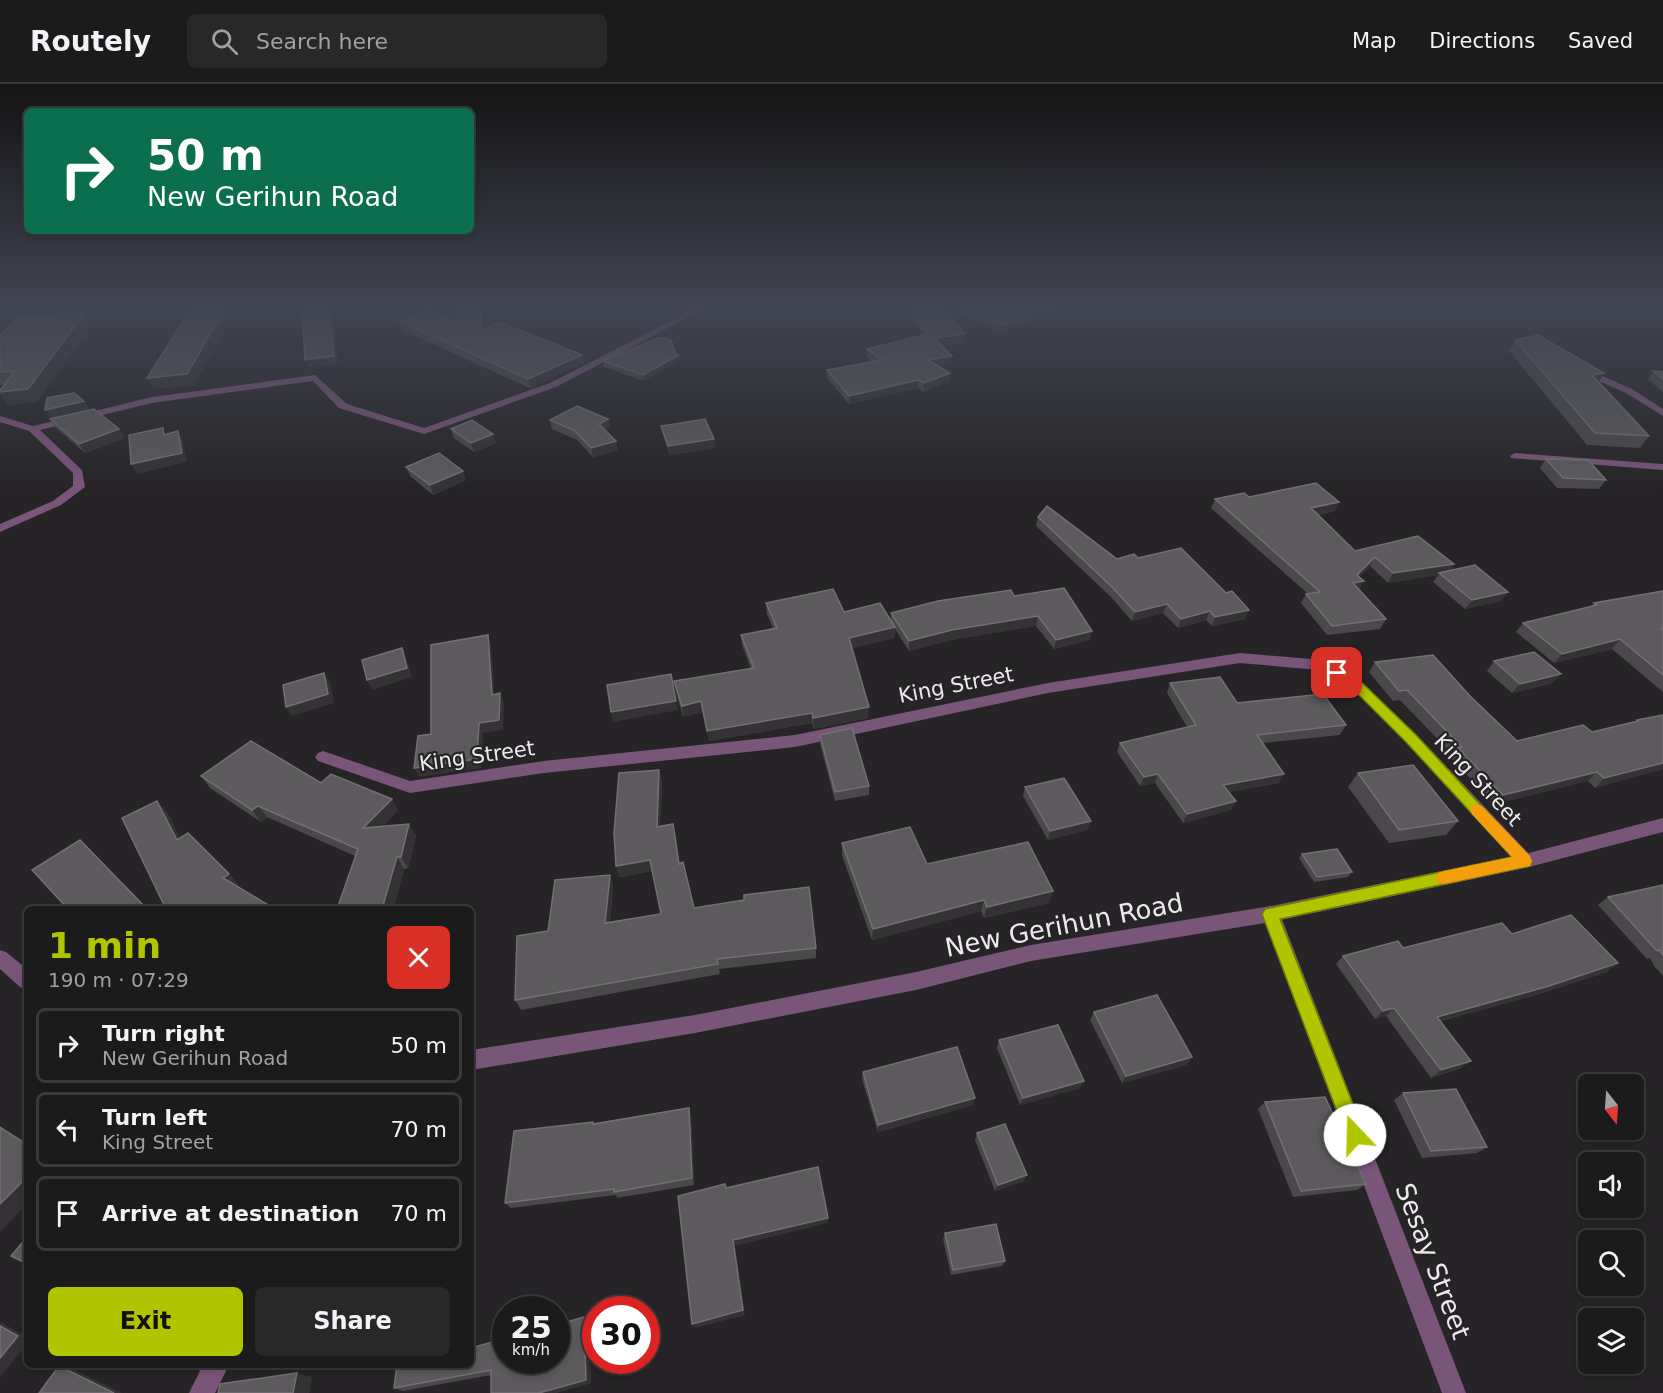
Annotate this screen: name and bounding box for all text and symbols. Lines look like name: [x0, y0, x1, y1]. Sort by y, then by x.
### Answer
search box: [187, 14, 607, 68]
text: Routely: [30, 25, 151, 58]
icon: search: [208, 25, 241, 58]
text: Search here: [256, 29, 388, 54]
text: Map: [1352, 29, 1396, 53]
text: Directions: [1429, 29, 1535, 53]
text: Saved: [1568, 29, 1633, 53]
text: 50 m: [147, 131, 264, 180]
icon: right: [48, 132, 126, 210]
text: New Gerihun Road: [147, 181, 398, 212]
pin: [1311, 647, 1362, 698]
icon: arrive: [1320, 656, 1353, 689]
street label: King Street: [896, 662, 1016, 708]
street label: King Street: [1429, 729, 1527, 831]
street label: King Street: [418, 736, 536, 776]
street label: New Gerihun Road: [942, 887, 1186, 963]
text: 1 min: [48, 925, 161, 966]
button: close: [387, 926, 450, 989]
text: 190 m · 07:29: [48, 968, 189, 992]
text: Turn right: [102, 1021, 225, 1046]
icon: right: [51, 1029, 84, 1062]
text: 50 m: [391, 1033, 447, 1058]
text: New Gerihun Road: [102, 1046, 288, 1070]
north arrow: [1578, 1074, 1644, 1140]
map controls: [1578, 1074, 1644, 1374]
position arrow: [1323, 1103, 1387, 1167]
text: Turn left: [102, 1105, 207, 1130]
icon: left: [51, 1113, 84, 1146]
text: 70 m: [391, 1117, 447, 1142]
text: King Street: [102, 1130, 213, 1154]
button: sound: [1578, 1152, 1644, 1218]
street label: Sesay Street: [1389, 1179, 1477, 1343]
icon: arrive: [51, 1197, 84, 1230]
text: Arrive at destination: [102, 1201, 359, 1226]
text: 70 m: [391, 1201, 447, 1226]
button: search: [1578, 1230, 1644, 1296]
button: Exit: [48, 1287, 243, 1356]
button: Share: [255, 1287, 450, 1356]
speed limit sign: 30: [582, 1296, 660, 1374]
button: layers: [1578, 1308, 1644, 1374]
text: 25: [510, 1310, 552, 1345]
text: km/h: [512, 1341, 550, 1359]

